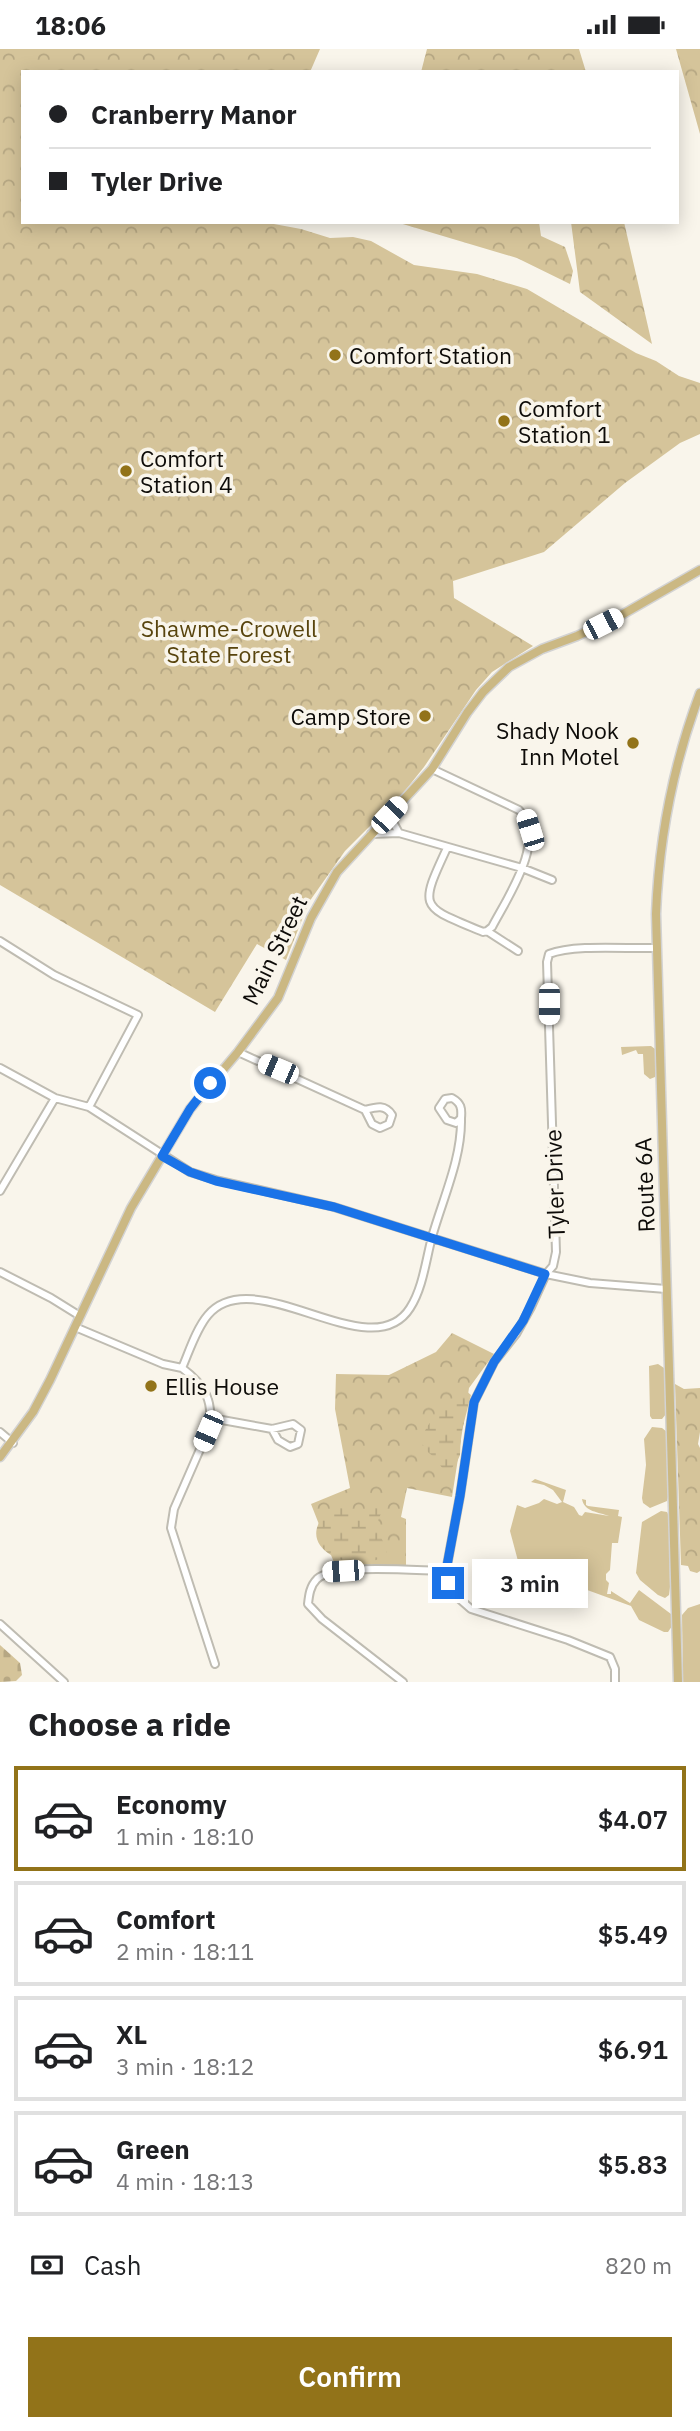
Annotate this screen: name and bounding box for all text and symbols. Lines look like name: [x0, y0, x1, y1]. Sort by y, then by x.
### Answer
text: 18:06: [35, 8, 106, 42]
text: Cranberry Manor: [91, 97, 297, 131]
text: Tyler Drive: [91, 164, 223, 198]
place label: Comfort Station: [349, 340, 512, 370]
marker: Comfort Station: [327, 347, 343, 363]
place label: Comfort Station 1: [518, 393, 611, 449]
marker: Comfort Station 1: [496, 413, 512, 429]
place label: Comfort Station 4: [140, 443, 233, 499]
marker: Comfort Station 4: [118, 463, 134, 479]
car: [580, 605, 627, 643]
park label: Shawme-Crowell State Forest: [141, 613, 317, 669]
place label: Camp Store: [290, 701, 411, 731]
marker: Camp Store: [417, 708, 433, 724]
place label: Shady Nook Inn Motel: [496, 715, 619, 771]
marker: Shady Nook Inn Motel: [625, 735, 641, 751]
car: [367, 792, 412, 838]
car: [514, 807, 547, 853]
street label: Main Street: [235, 890, 313, 1010]
car: [539, 983, 560, 1025]
car: [255, 1051, 302, 1087]
route start: [194, 1067, 226, 1099]
street label: Tyler Drive: [537, 1129, 571, 1239]
street label: Route 6A: [627, 1137, 661, 1233]
place label: Ellis House: [165, 1371, 279, 1401]
marker: Ellis House: [143, 1378, 159, 1394]
car: [191, 1408, 226, 1454]
car: [322, 1559, 365, 1583]
callout: 3 min: [472, 1559, 588, 1607]
route end: [432, 1567, 464, 1599]
text: 3 min: [500, 1568, 560, 1598]
text: Choose a ride: [28, 1703, 231, 1745]
icon: car: [32, 1787, 95, 1850]
text: Economy: [116, 1787, 227, 1821]
text: $4.07: [598, 1802, 668, 1836]
text: 1 min · 18:10: [116, 1821, 254, 1851]
icon: car: [32, 1902, 95, 1965]
text: Comfort: [116, 1902, 215, 1936]
text: $5.49: [598, 1917, 668, 1951]
text: 2 min · 18:11: [116, 1936, 254, 1966]
icon: car: [32, 2017, 95, 2080]
text: XL: [116, 2017, 147, 2051]
text: $6.91: [598, 2032, 668, 2066]
text: 3 min · 18:12: [116, 2051, 254, 2081]
icon: car: [32, 2132, 95, 2195]
text: Green: [116, 2132, 190, 2166]
text: $5.83: [598, 2147, 668, 2181]
text: 4 min · 18:13: [116, 2166, 254, 2196]
icon: cash: [28, 2246, 66, 2284]
text: Cash: [84, 2248, 141, 2282]
text: 820 m: [605, 2250, 672, 2280]
button: Confirm: [28, 2337, 672, 2417]

